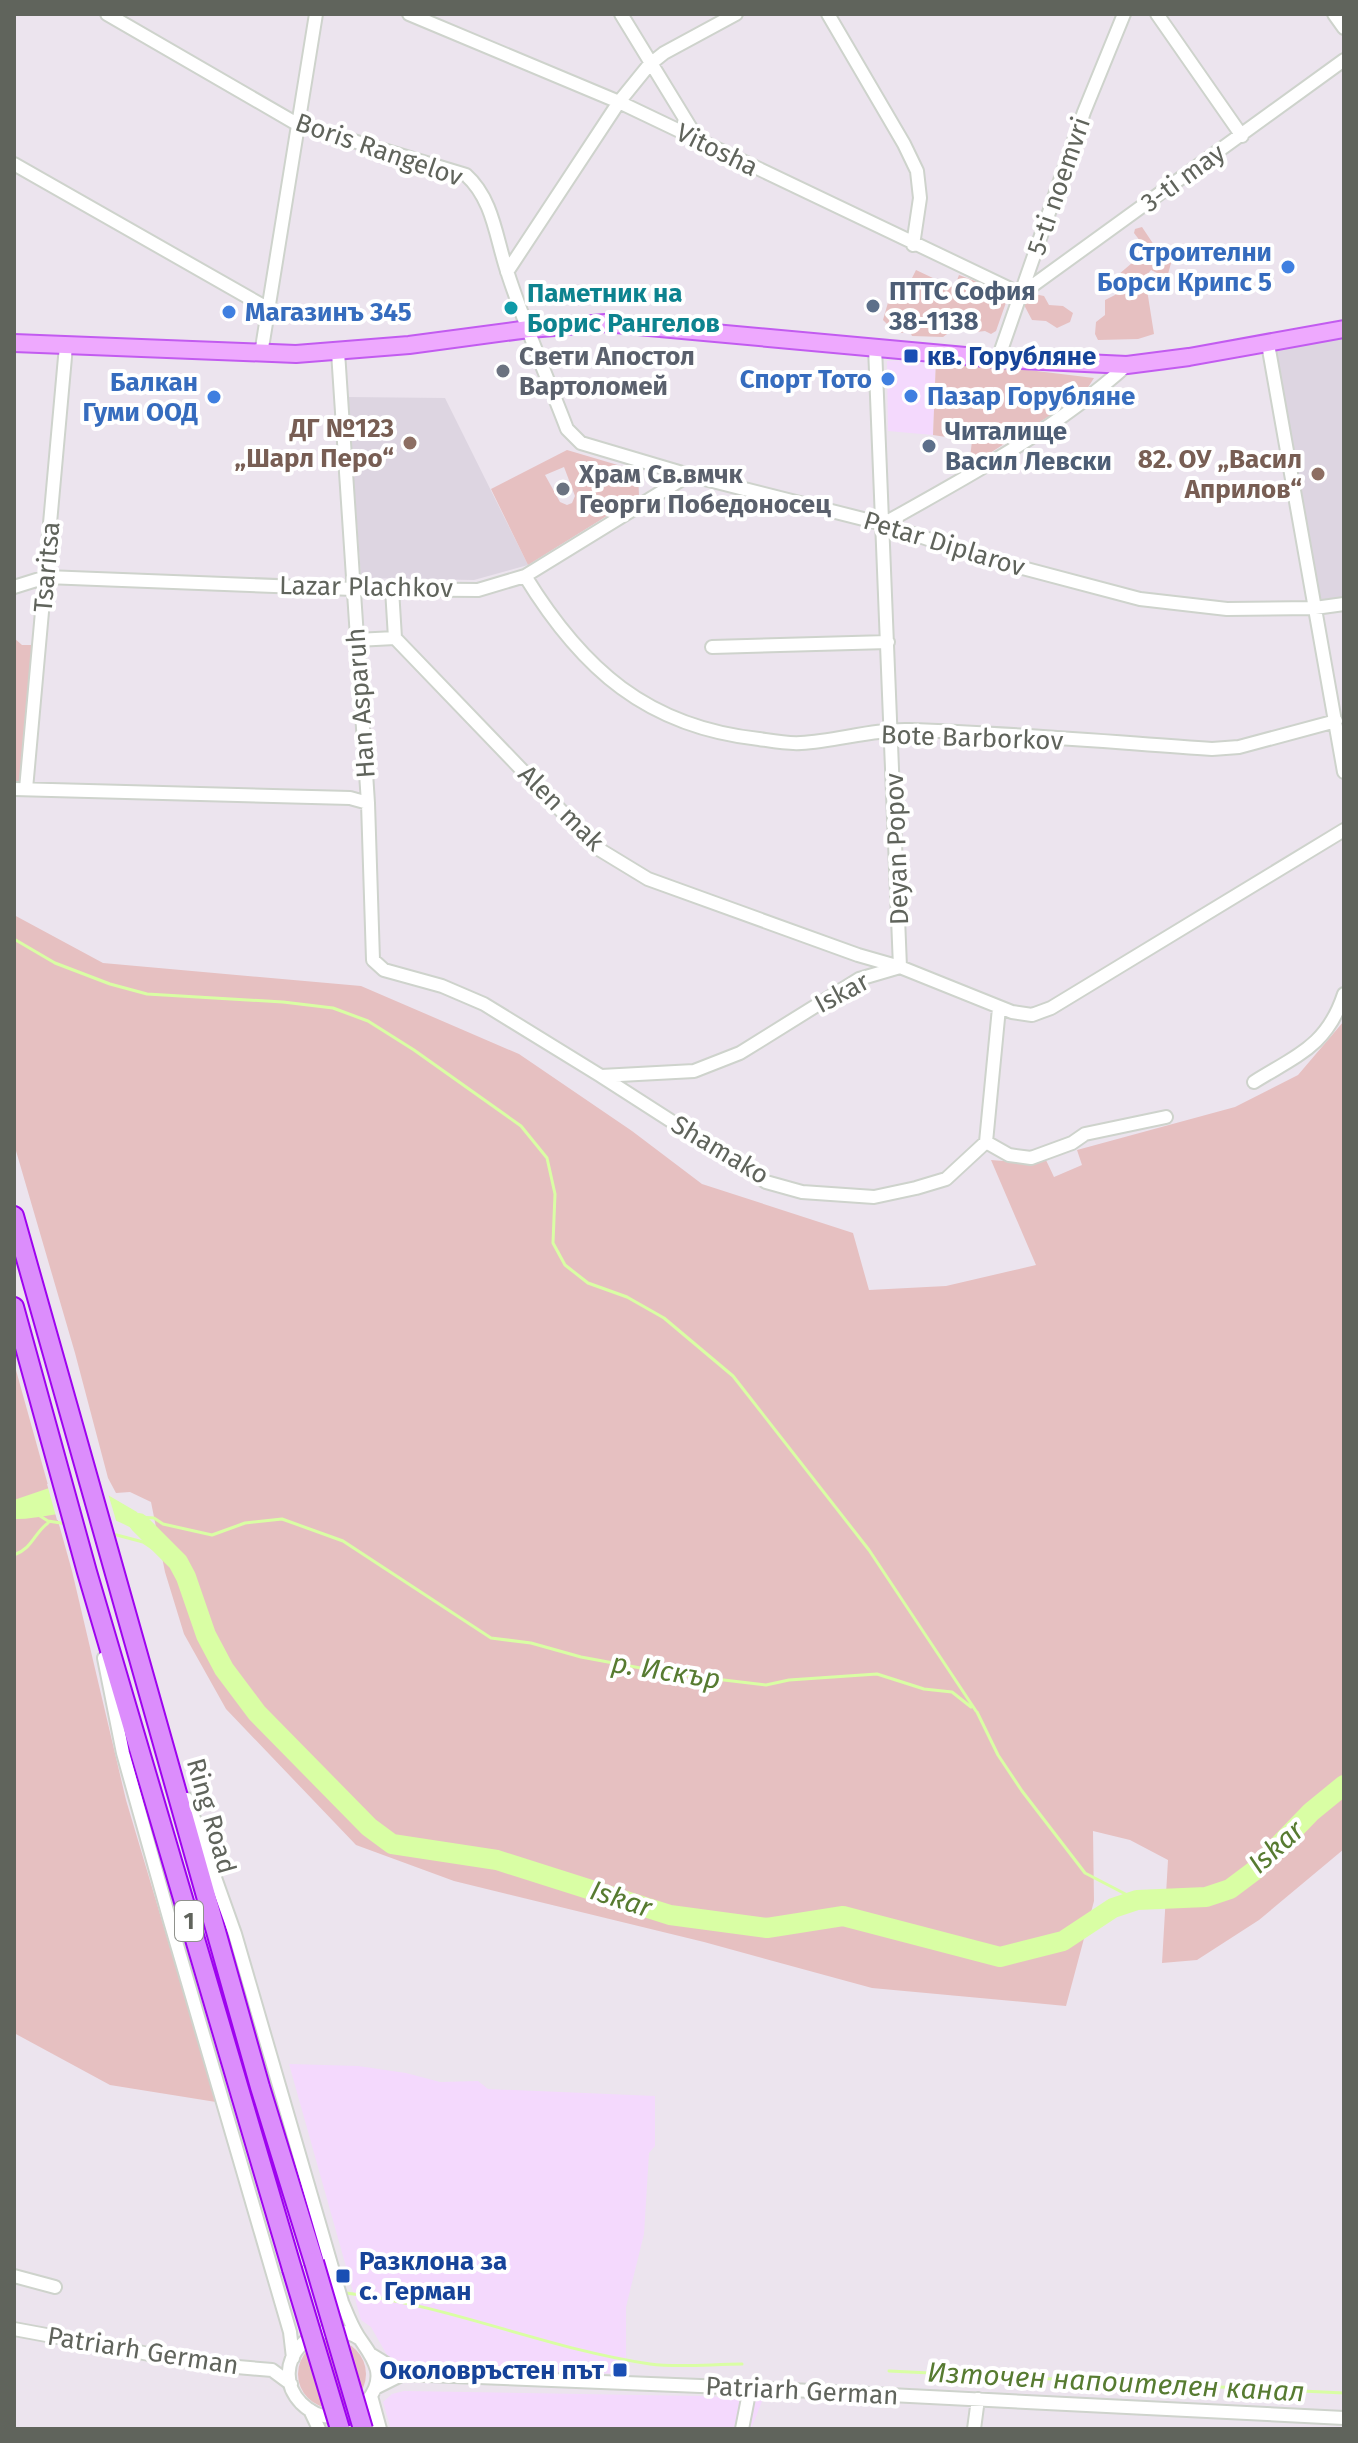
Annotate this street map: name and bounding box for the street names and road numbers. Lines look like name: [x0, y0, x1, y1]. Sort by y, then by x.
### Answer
street label: Boris Rangelov: [291, 107, 467, 193]
street label: 5-ti noemvri: [1021, 113, 1097, 259]
street label: Vitosha: [671, 117, 763, 183]
street label: 3-ti may: [1135, 137, 1231, 219]
street label: Petar Diplarov: [860, 505, 1029, 583]
street label: Tsaritsa: [28, 520, 66, 614]
street label: Lazar Plachkov: [279, 570, 453, 604]
street label: Han Asparuh: [340, 627, 382, 779]
street label: Bote Barborkov: [880, 719, 1064, 757]
street label: Alen mak: [512, 759, 611, 858]
street label: Deyan Popov: [879, 772, 915, 926]
street label: Iskar: [810, 966, 874, 1020]
street label: Shamako: [666, 1109, 774, 1191]
street label: Ring Road: [180, 1755, 242, 1877]
road number: 1: [175, 1901, 203, 1941]
street label: Patriarh German: [45, 2321, 241, 2381]
street label: Patriarh German: [705, 2370, 899, 2412]

